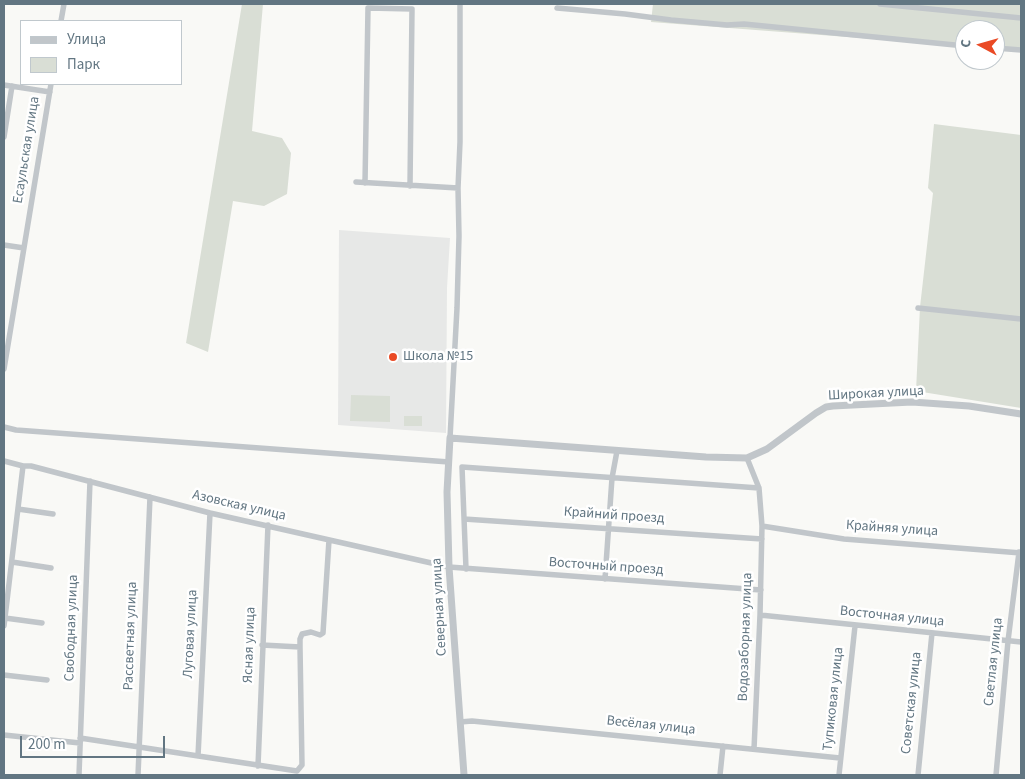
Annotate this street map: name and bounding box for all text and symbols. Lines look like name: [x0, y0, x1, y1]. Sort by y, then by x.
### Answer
legend: [20, 20, 182, 85]
north arrow: [955, 20, 1005, 70]
text: Улица: [67, 29, 106, 50]
text: С: [956, 38, 976, 49]
text: Парк: [67, 54, 100, 75]
street label: Есаульская улица: [10, 95, 44, 205]
place label: Школа №15: [403, 349, 473, 365]
marker: Школа №15: [387, 351, 399, 363]
street label: Широкая улица: [828, 383, 924, 405]
street label: Азовская улица: [190, 487, 288, 525]
street label: Крайний проезд: [563, 504, 665, 528]
street label: Крайняя улица: [845, 517, 939, 541]
street label: Восточный проезд: [548, 555, 664, 579]
street label: Северная улица: [429, 557, 451, 657]
street label: Водозаборная улица: [735, 572, 757, 702]
street label: Свободная улица: [62, 574, 82, 682]
street label: Рассветная улица: [121, 581, 141, 691]
street label: Луговая улица: [180, 589, 202, 679]
street label: Восточная улица: [839, 603, 945, 631]
street label: Ясная улица: [240, 607, 260, 683]
street label: Светлая улица: [981, 617, 1007, 707]
street label: Тупиковая улица: [820, 646, 848, 752]
street label: Советская улица: [898, 651, 926, 755]
street label: Весёлая улица: [606, 713, 696, 739]
scale bar: [22, 726, 168, 758]
text: 200 m: [28, 734, 66, 755]

